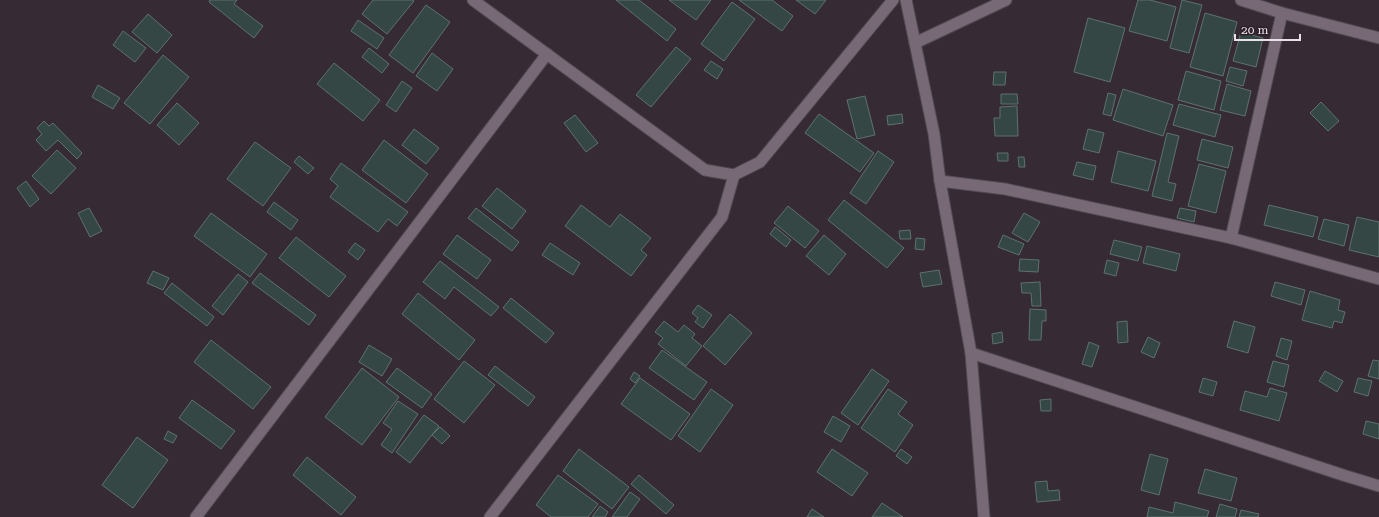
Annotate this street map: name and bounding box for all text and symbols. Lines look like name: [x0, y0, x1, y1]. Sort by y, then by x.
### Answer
scale bar: [1235, 16, 1300, 42]
text: 20 m: [1241, 23, 1268, 37]

